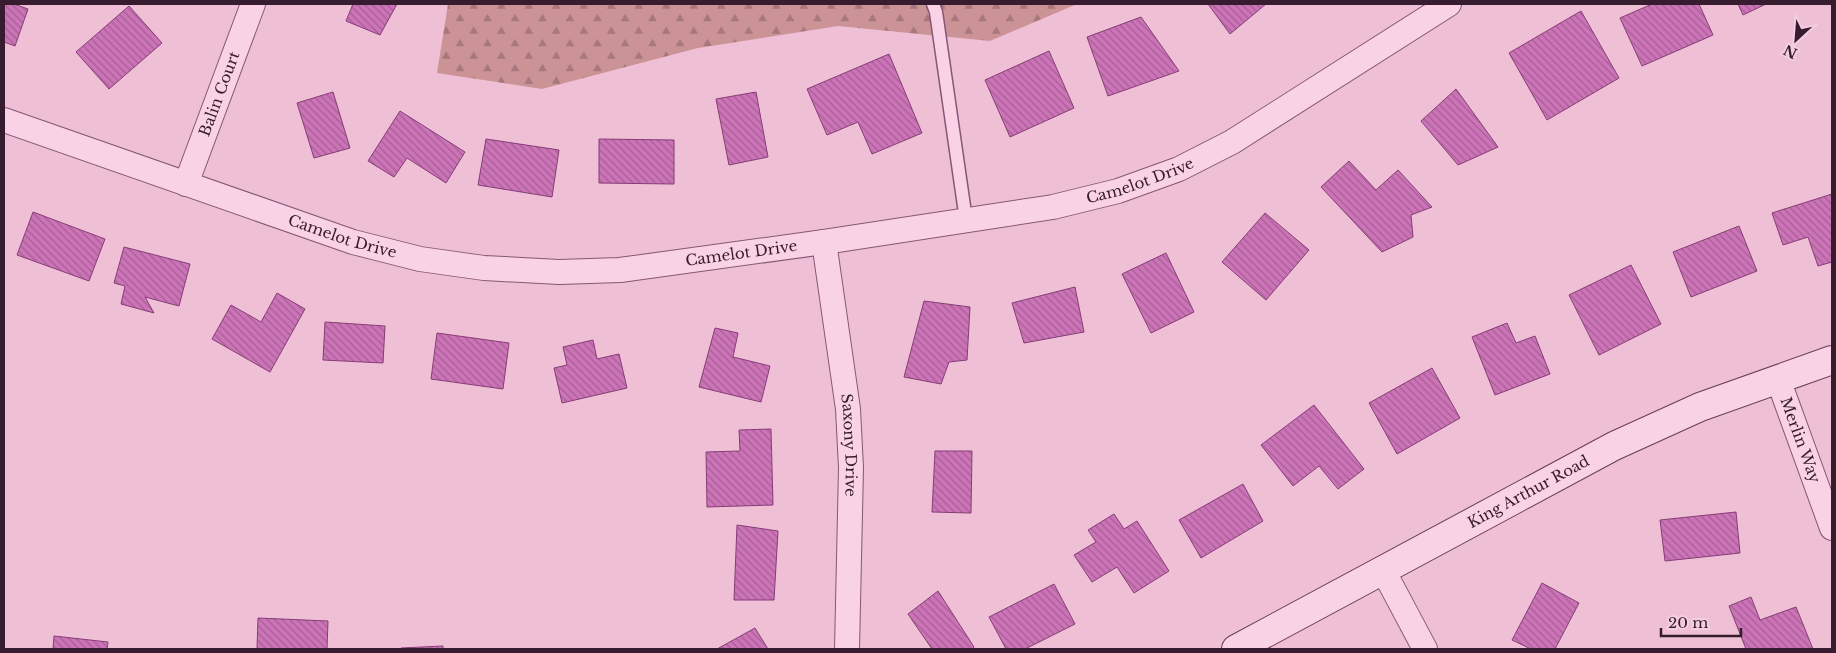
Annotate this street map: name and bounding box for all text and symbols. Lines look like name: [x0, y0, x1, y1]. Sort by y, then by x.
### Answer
north arrow: [1771, 15, 1821, 65]
text: N: [1780, 41, 1800, 63]
street label: Balin Court: [195, 48, 244, 139]
street label: Camelot Drive: [1084, 153, 1197, 207]
street label: Camelot Drive: [286, 210, 399, 262]
street label: Camelot Drive: [684, 236, 798, 270]
street label: Saxony Drive: [837, 392, 861, 497]
street label: Merlin Way: [1776, 395, 1825, 486]
street label: King Arthur Road: [1464, 451, 1592, 532]
scale bar: [1661, 606, 1741, 638]
text: 20 m: [1668, 613, 1708, 632]

